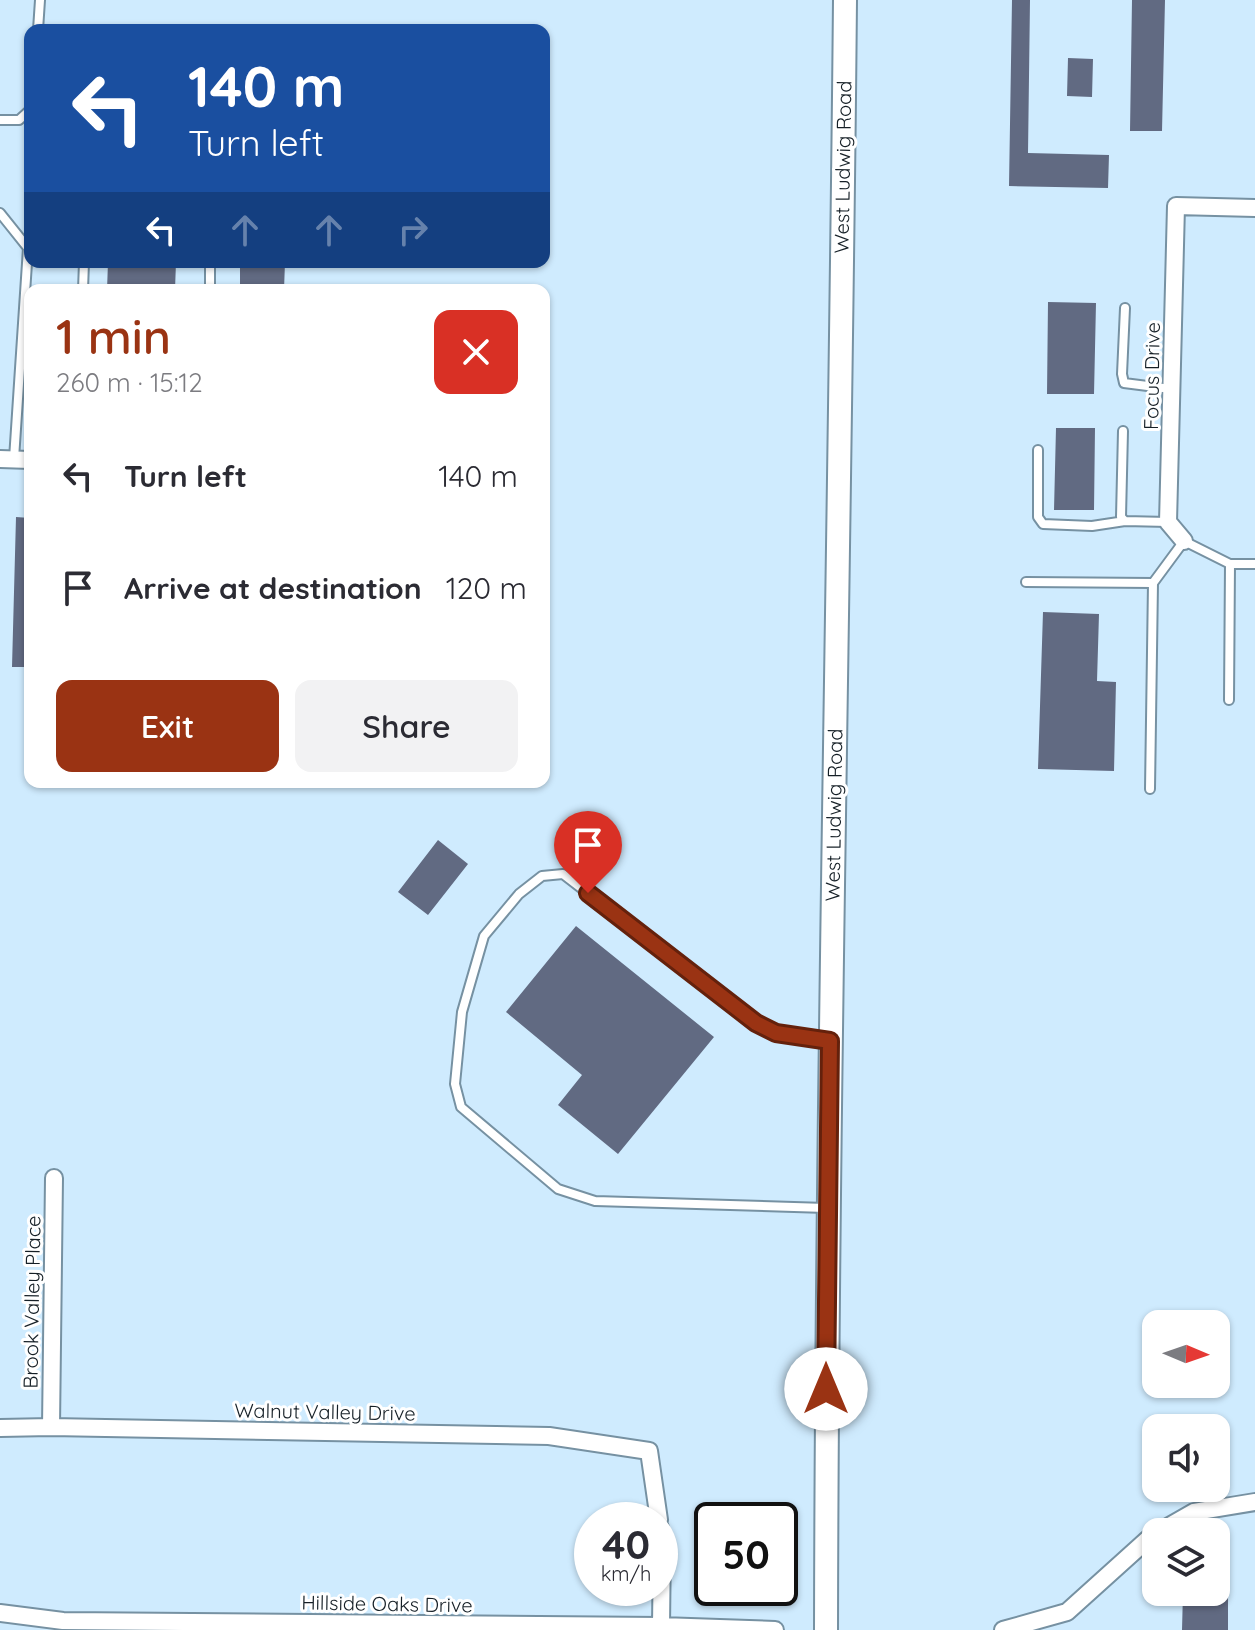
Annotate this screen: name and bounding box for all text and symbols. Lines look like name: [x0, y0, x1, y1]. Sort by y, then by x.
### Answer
text: 140 m: [188, 51, 344, 121]
icon: left: [56, 56, 160, 160]
street label: West Ludwig Road: [828, 80, 857, 254]
text: Turn left: [188, 120, 324, 165]
icon: left: [139, 208, 183, 252]
icon: ahead: [223, 208, 267, 252]
icon: ahead: [307, 208, 351, 252]
icon: right: [391, 208, 435, 252]
text: 1 min: [56, 306, 171, 366]
button: close: [434, 310, 518, 394]
street label: Focus Drive: [1138, 322, 1165, 430]
text: 260 m · 15:12: [56, 366, 203, 399]
icon: left: [56, 454, 100, 498]
text: Turn left: [124, 457, 247, 495]
text: 140 m: [438, 457, 518, 495]
icon: arrive: [56, 566, 100, 610]
text: Arrive at destination: [124, 569, 422, 607]
text: 120 m: [446, 569, 527, 607]
button: Exit: [56, 680, 279, 772]
button: Share: [295, 680, 518, 772]
street label: West Ludwig Road: [819, 728, 848, 902]
pin: [554, 811, 622, 893]
icon: arrive: [566, 823, 610, 867]
street label: Brook Valley Place: [17, 1215, 46, 1389]
north arrow: [1142, 1310, 1230, 1398]
map controls: [1142, 1310, 1230, 1606]
position arrow: [784, 1347, 868, 1431]
street label: Walnut Valley Drive: [234, 1397, 416, 1426]
button: sound: [1142, 1414, 1230, 1502]
speed limit sign: 50: [694, 1502, 798, 1606]
button: layers: [1142, 1518, 1230, 1606]
text: 40: [602, 1519, 650, 1569]
text: km/h: [601, 1561, 651, 1586]
street label: Hillside Oaks Drive: [301, 1590, 473, 1617]

